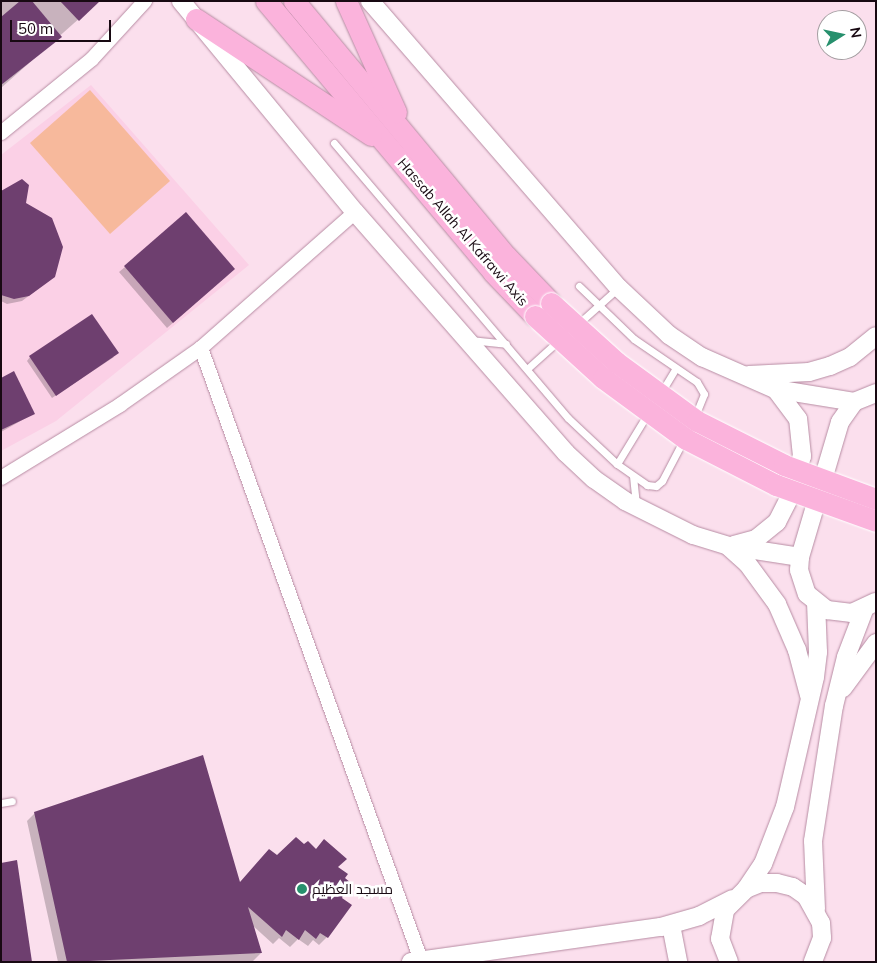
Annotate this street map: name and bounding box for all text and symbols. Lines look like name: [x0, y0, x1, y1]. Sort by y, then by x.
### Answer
scale bar: [12, 10, 114, 42]
north arrow: [817, 10, 867, 60]
text: 50 m: [18, 19, 53, 38]
text: N: [846, 26, 866, 39]
street label: Hassab Allah Al Kafrawi Axis: [394, 155, 532, 309]
place label: مسجد العظيم: [312, 881, 393, 897]
marker: مسجد العظيم: [296, 883, 308, 895]

